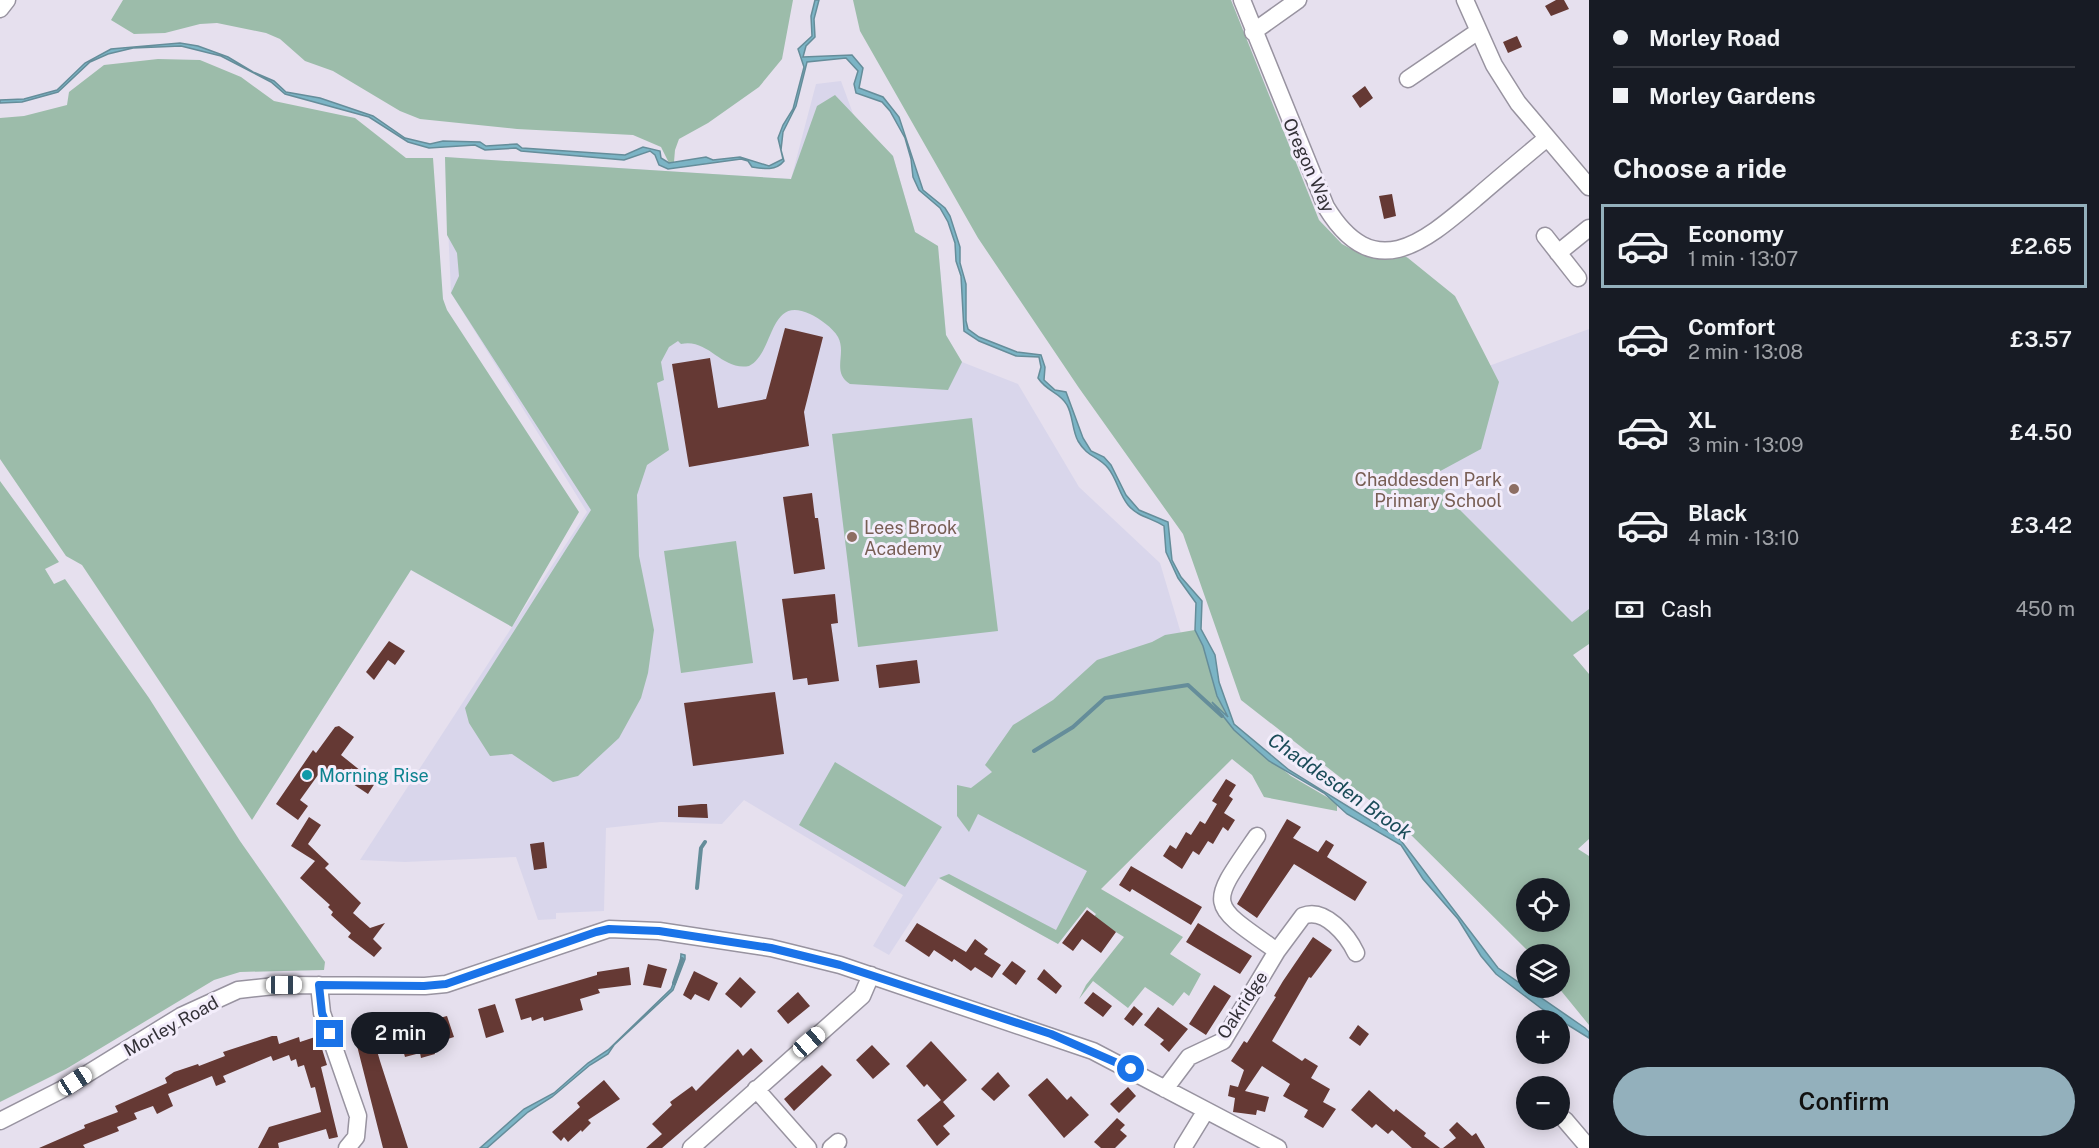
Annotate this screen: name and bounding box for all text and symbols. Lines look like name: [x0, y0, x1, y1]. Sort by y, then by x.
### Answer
text: Morley Road: [1649, 25, 1780, 51]
text: Morley Gardens: [1649, 83, 1816, 109]
street label: Oregon Way: [1279, 114, 1339, 216]
text: Choose a ride: [1613, 152, 1787, 184]
icon: car: [1616, 219, 1670, 273]
text: Economy: [1688, 221, 1784, 247]
text: £2.65: [2010, 233, 2072, 259]
text: 1 min · 13:07: [1688, 247, 1798, 271]
icon: car: [1616, 312, 1670, 366]
text: Comfort: [1688, 314, 1775, 340]
text: £3.57: [2010, 326, 2072, 352]
text: 2 min · 13:08: [1688, 340, 1803, 364]
icon: car: [1616, 405, 1670, 459]
text: XL: [1688, 407, 1716, 433]
text: £4.50: [2010, 419, 2072, 445]
text: 3 min · 13:09: [1688, 433, 1803, 457]
place label: Chaddesden Park Primary School: [1355, 469, 1502, 511]
marker: Chaddesden Park Primary School: [1507, 482, 1521, 496]
icon: car: [1616, 498, 1670, 552]
text: Black: [1688, 500, 1747, 526]
text: £3.42: [2011, 512, 2072, 538]
place label: Lees Brook Academy: [864, 517, 957, 559]
text: 4 min · 13:10: [1688, 526, 1799, 550]
marker: Lees Brook Academy: [845, 530, 859, 544]
icon: cash: [1613, 593, 1646, 626]
text: Cash: [1661, 596, 1712, 622]
text: 450 m: [2015, 597, 2075, 621]
water label: Chaddesden Brook: [1263, 727, 1417, 845]
place label: Morning Rise: [319, 765, 429, 786]
marker: Morning Rise: [300, 768, 314, 782]
map controls: [1516, 878, 1570, 1130]
button: locate: [1516, 878, 1570, 932]
button: layers: [1516, 944, 1570, 998]
street label: Oakridge: [1212, 967, 1272, 1043]
car: [266, 976, 302, 994]
street label: Morley Road: [120, 991, 222, 1061]
button: +: [1516, 1010, 1570, 1064]
callout: 2 min: [351, 1013, 450, 1055]
route end: [316, 1020, 343, 1047]
text: 2 min: [375, 1021, 426, 1045]
car: [790, 1023, 828, 1061]
route start: [1117, 1055, 1144, 1082]
car: [55, 1064, 95, 1098]
button: Confirm: [1613, 1067, 2075, 1136]
button: −: [1516, 1076, 1570, 1130]

